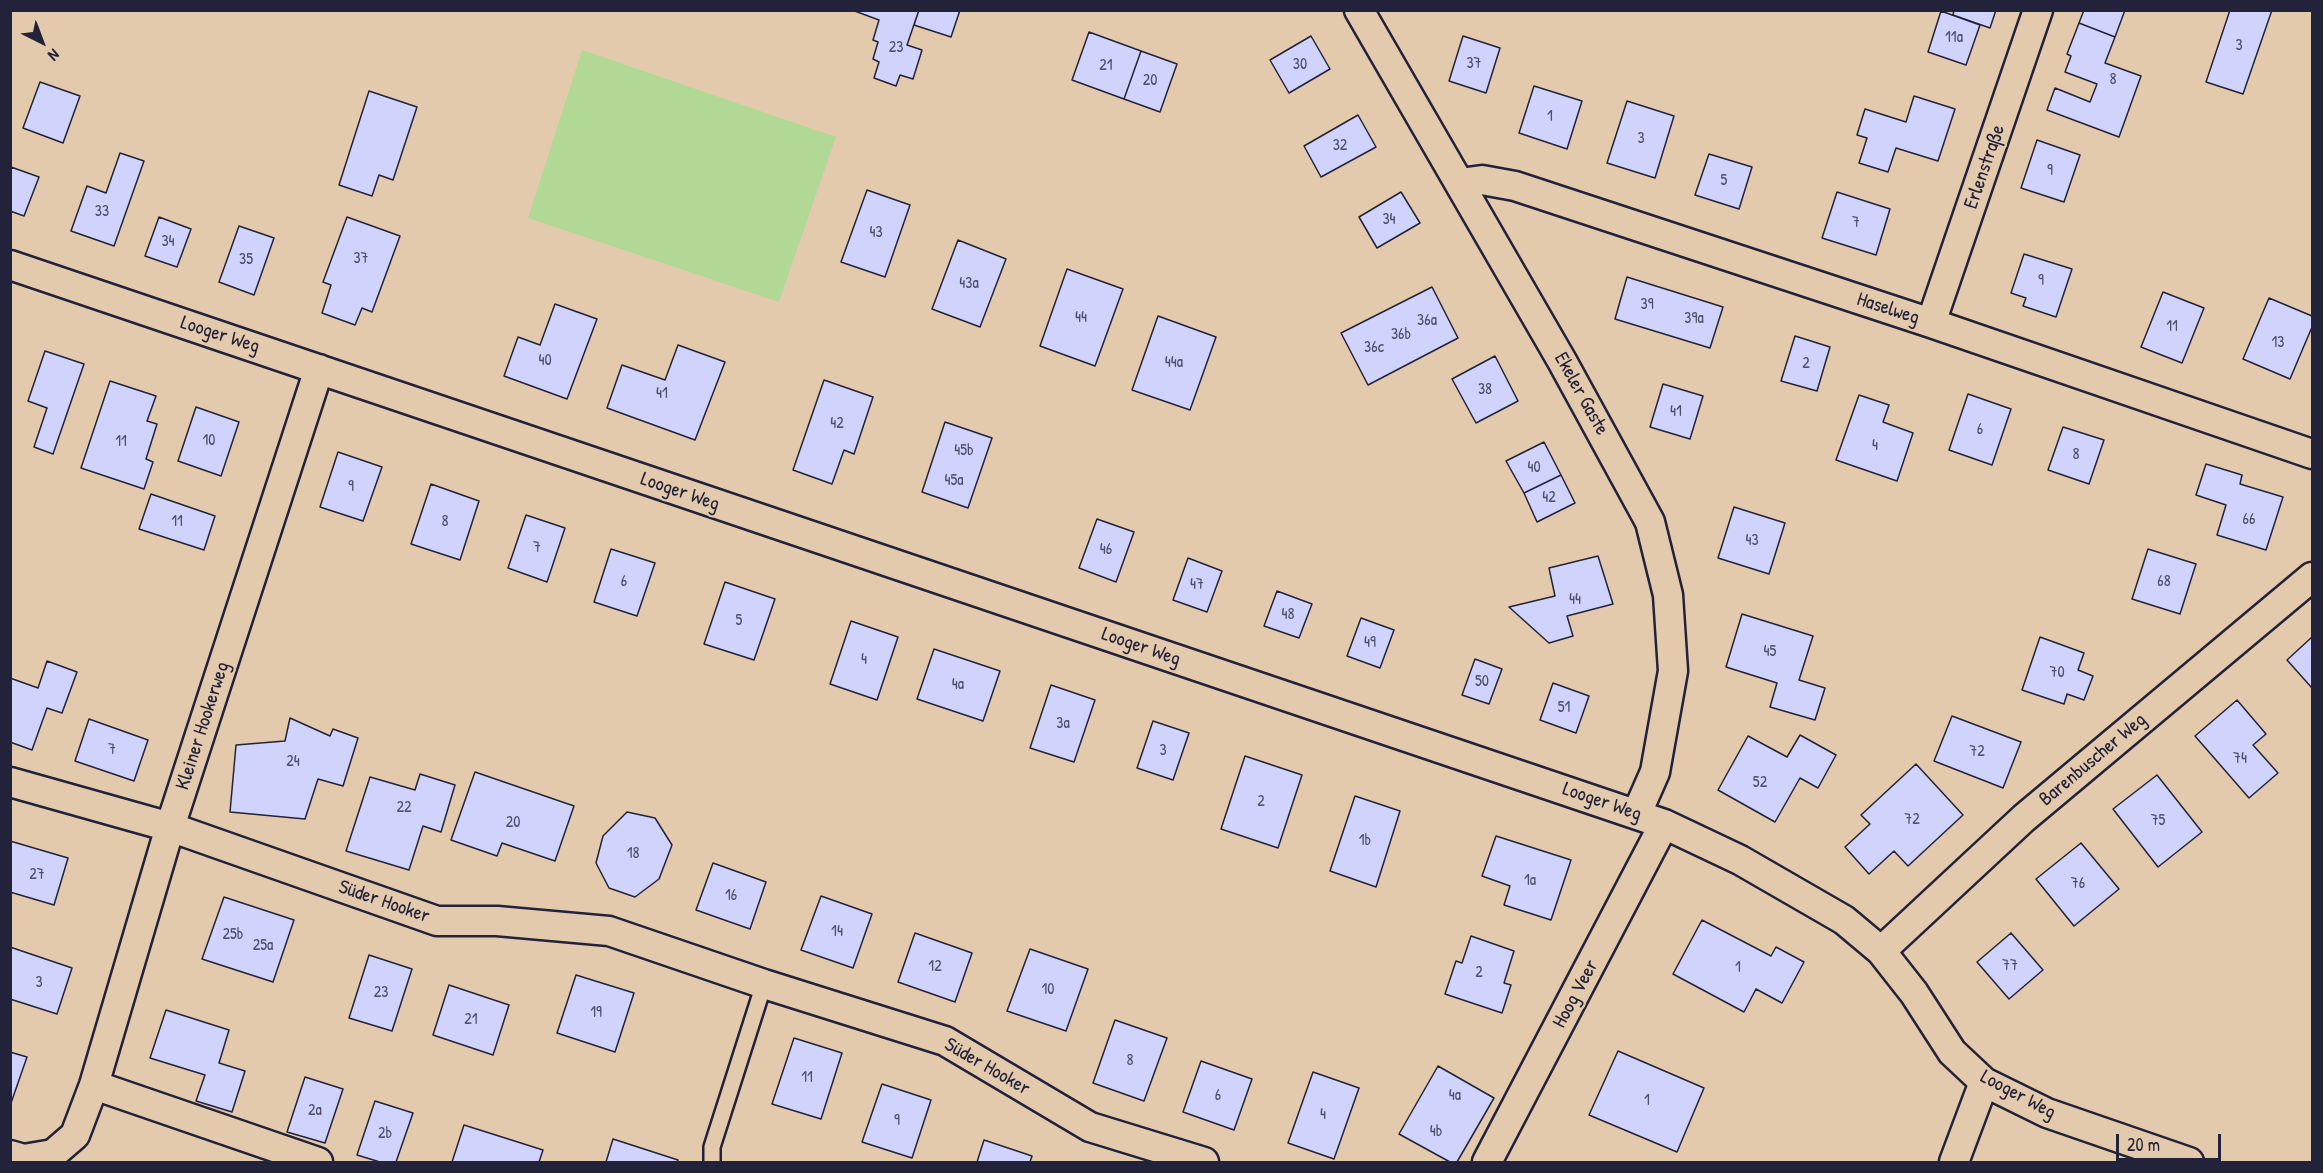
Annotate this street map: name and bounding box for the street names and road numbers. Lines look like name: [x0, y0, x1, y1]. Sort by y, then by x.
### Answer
street label: Erlenstraße: [1959, 122, 2011, 212]
street label: Haselweg: [1854, 288, 1922, 330]
street label: Looger Weg: [177, 311, 263, 359]
street label: Ekeler Gaste: [1549, 349, 1613, 439]
street label: Looger Weg: [637, 467, 723, 517]
street label: Looger Weg: [1098, 622, 1184, 672]
street label: Kleiner Hookerweg: [171, 659, 235, 793]
street label: Barenbuscher Weg: [2035, 708, 2151, 812]
street label: Looger Weg: [1559, 777, 1645, 827]
street label: Süder Hooker: [335, 875, 433, 929]
street label: Hoog Veer: [1548, 956, 1604, 1032]
street label: Süder Hooker: [940, 1033, 1034, 1101]
street label: Looger Weg: [1976, 1065, 2060, 1125]

